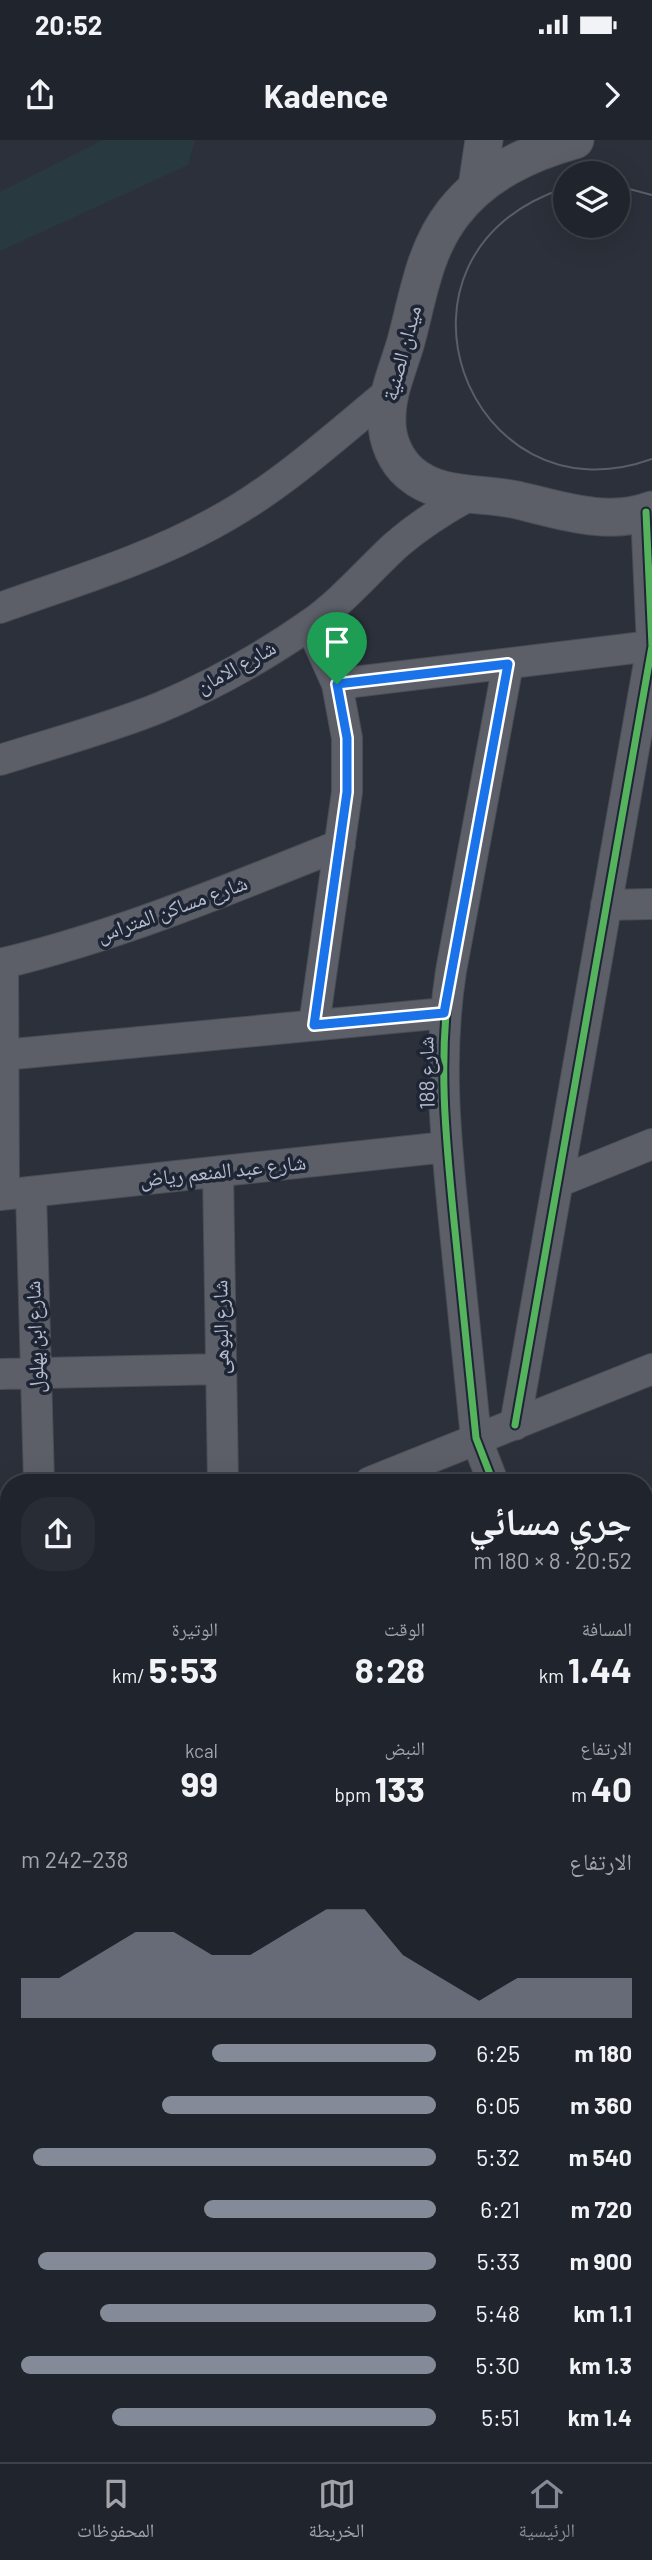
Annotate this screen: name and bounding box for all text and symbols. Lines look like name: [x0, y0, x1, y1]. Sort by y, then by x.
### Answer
text: 20:52: [35, 9, 102, 40]
icon: share: [21, 76, 59, 114]
text: Kadence: [264, 76, 388, 114]
icon: forward: [593, 76, 631, 114]
map controls: [553, 161, 630, 238]
button: layers: [553, 161, 630, 238]
street label: ميدان الصنية: [376, 302, 426, 403]
pin: [307, 612, 367, 684]
icon: arrive: [318, 623, 356, 661]
street label: شارع الامان: [191, 634, 280, 700]
street label: شارع مساكن المتراس: [93, 869, 251, 948]
street label: شارع 188: [412, 1036, 441, 1110]
street label: شارع عبد المنعم رياض: [139, 1148, 307, 1194]
street label: شارع البوهى: [206, 1279, 235, 1375]
street label: شارع ابن بهلول: [19, 1280, 50, 1394]
button: share: [21, 1497, 95, 1571]
text: جري مسائي: [468, 1497, 632, 1543]
text: 20:52 · 8 × 180 m: [473, 1546, 632, 1574]
text: الوتيرة: [172, 1617, 218, 1640]
text: الوقت: [384, 1617, 425, 1640]
text: المسافة: [582, 1617, 632, 1640]
text: 5:53: [149, 1648, 218, 1690]
text: 8:28: [355, 1648, 425, 1690]
text: 1.44: [568, 1648, 632, 1690]
text: /km: [112, 1664, 149, 1687]
text: km: [539, 1664, 568, 1687]
text: النبض: [384, 1736, 425, 1759]
text: الارتفاع: [580, 1736, 632, 1759]
text: kcal: [185, 1739, 218, 1762]
text: 99: [181, 1762, 218, 1804]
text: 133: [375, 1767, 425, 1809]
text: 40: [591, 1767, 632, 1809]
text: bpm: [334, 1783, 375, 1806]
text: m: [571, 1783, 591, 1806]
text: 238–242 m: [21, 1845, 128, 1873]
text: الارتفاع: [569, 1847, 632, 1875]
text: 6:25: [476, 2039, 520, 2067]
text: 180 m: [574, 2039, 632, 2067]
text: 6:05: [476, 2091, 520, 2119]
text: 360 m: [570, 2091, 632, 2119]
text: 5:32: [476, 2143, 520, 2171]
text: 540 m: [569, 2143, 632, 2171]
text: 6:21: [480, 2195, 520, 2223]
text: 720 m: [571, 2195, 632, 2223]
text: 5:33: [477, 2247, 520, 2275]
text: 900 m: [570, 2247, 632, 2275]
text: 5:48: [476, 2299, 520, 2327]
text: 1.1 km: [573, 2299, 632, 2327]
text: 5:30: [476, 2351, 520, 2379]
text: 1.3 km: [569, 2351, 632, 2379]
text: 5:51: [481, 2403, 520, 2431]
text: 1.4 km: [568, 2403, 632, 2431]
tab: المحفوظات: [77, 2475, 154, 2549]
tab: الخريطة: [309, 2475, 364, 2549]
tab: الرئيسية: [519, 2475, 575, 2549]

